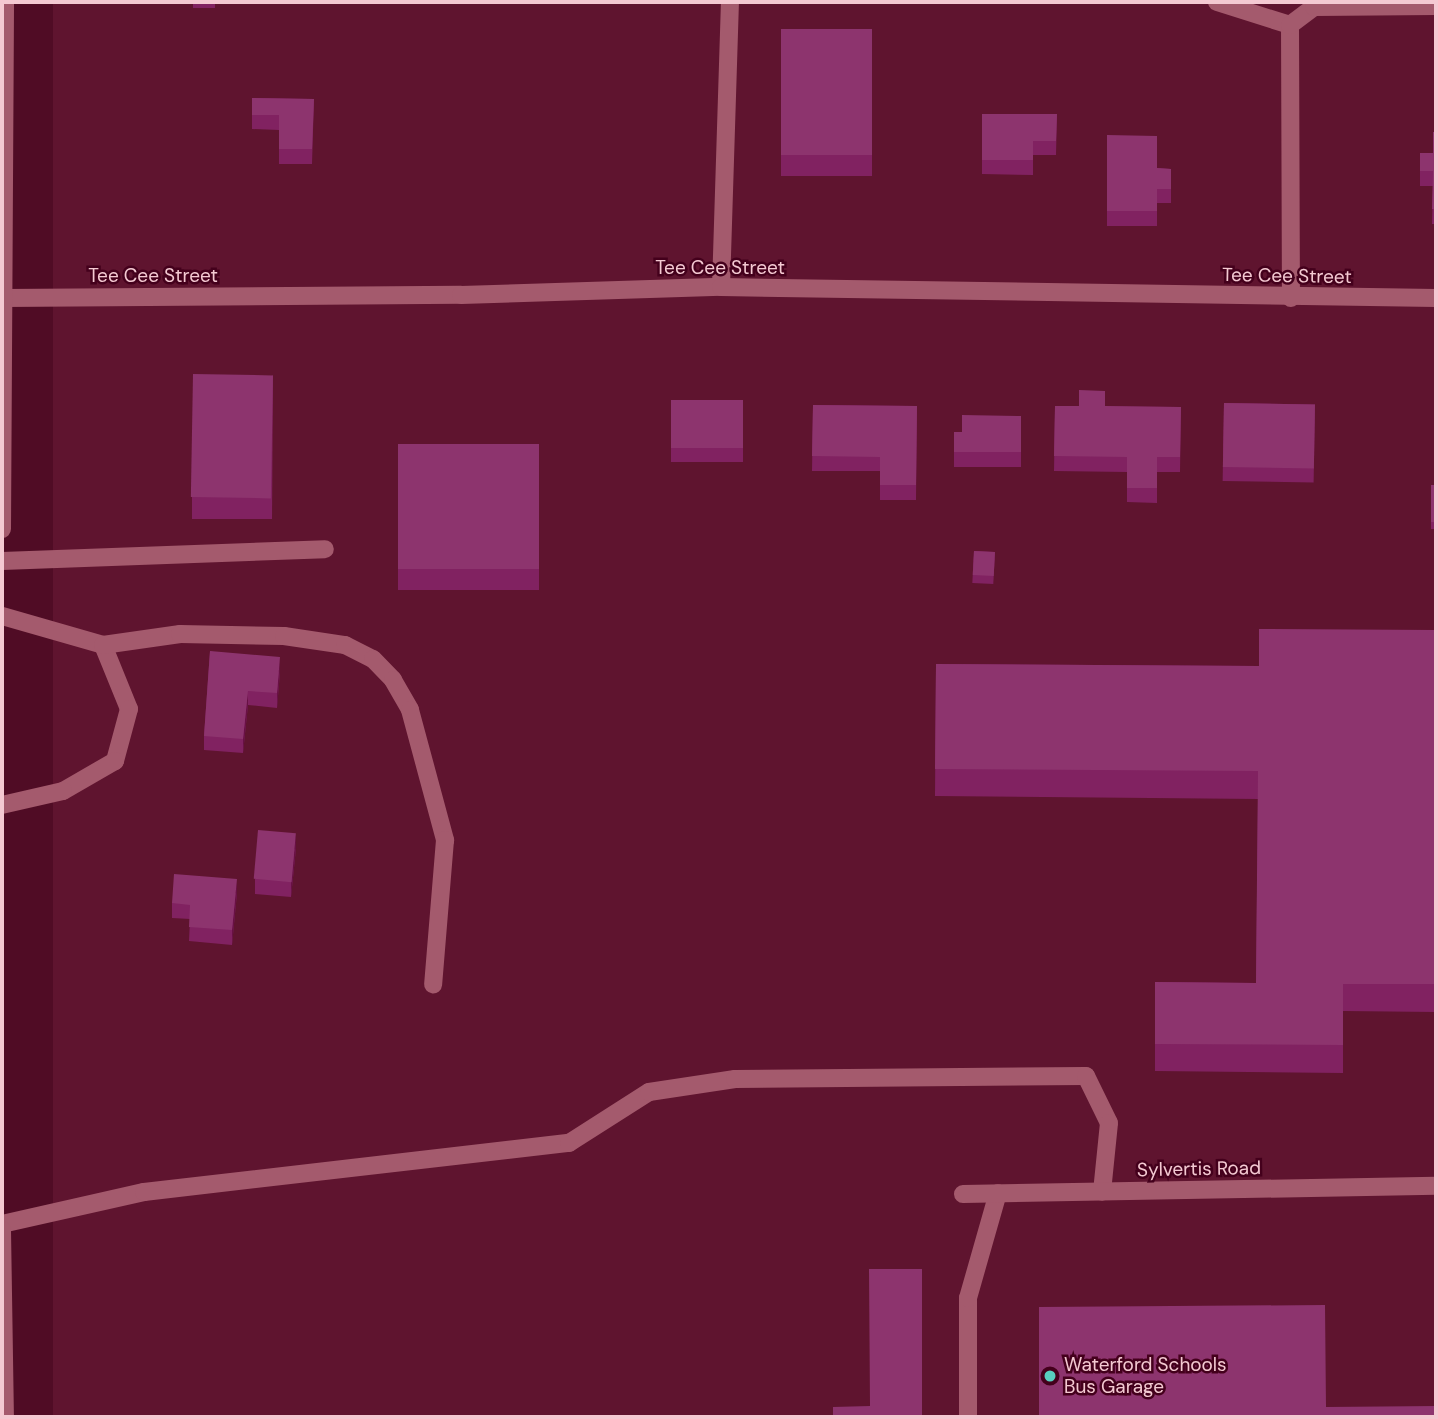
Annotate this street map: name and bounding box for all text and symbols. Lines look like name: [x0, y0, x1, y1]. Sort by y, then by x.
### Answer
street label: Tee Cee Street: [655, 257, 785, 279]
street label: Tee Cee Street: [1222, 263, 1352, 289]
street label: Tee Cee Street: [88, 265, 218, 287]
street label: Sylvertis Road: [1137, 1157, 1261, 1181]
place label: Waterford Schools Bus Garage: [1064, 1354, 1227, 1398]
marker: Waterford Schools Bus Garage: [1042, 1368, 1058, 1384]

